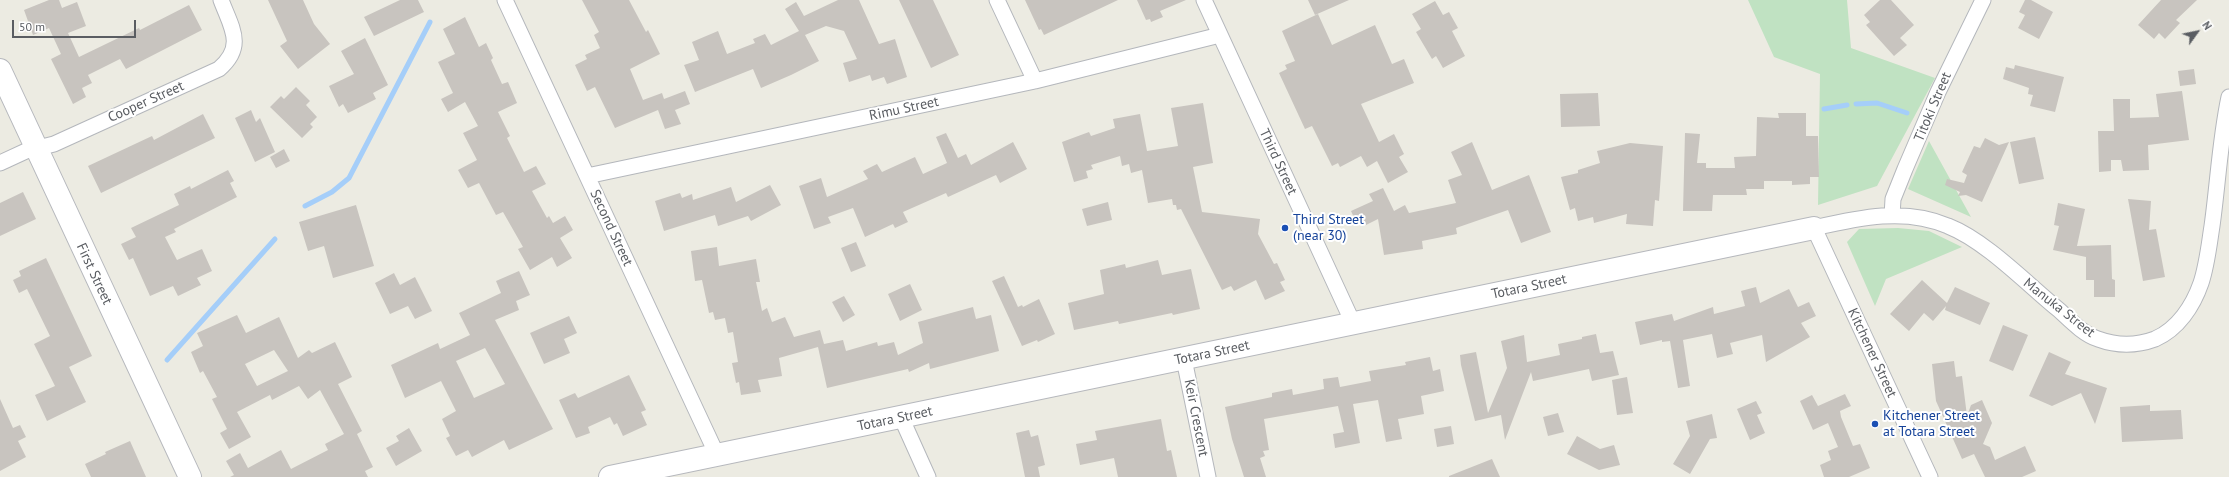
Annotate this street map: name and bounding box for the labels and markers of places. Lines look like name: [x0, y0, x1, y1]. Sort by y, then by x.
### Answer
place label: Third Street (near 30): [1293, 212, 1364, 244]
marker: Third Street (near 30): [1280, 223, 1290, 233]
place label: Kitchener Street at Totara Street: [1883, 408, 1980, 440]
marker: Kitchener Street at Totara Street: [1870, 419, 1880, 429]

